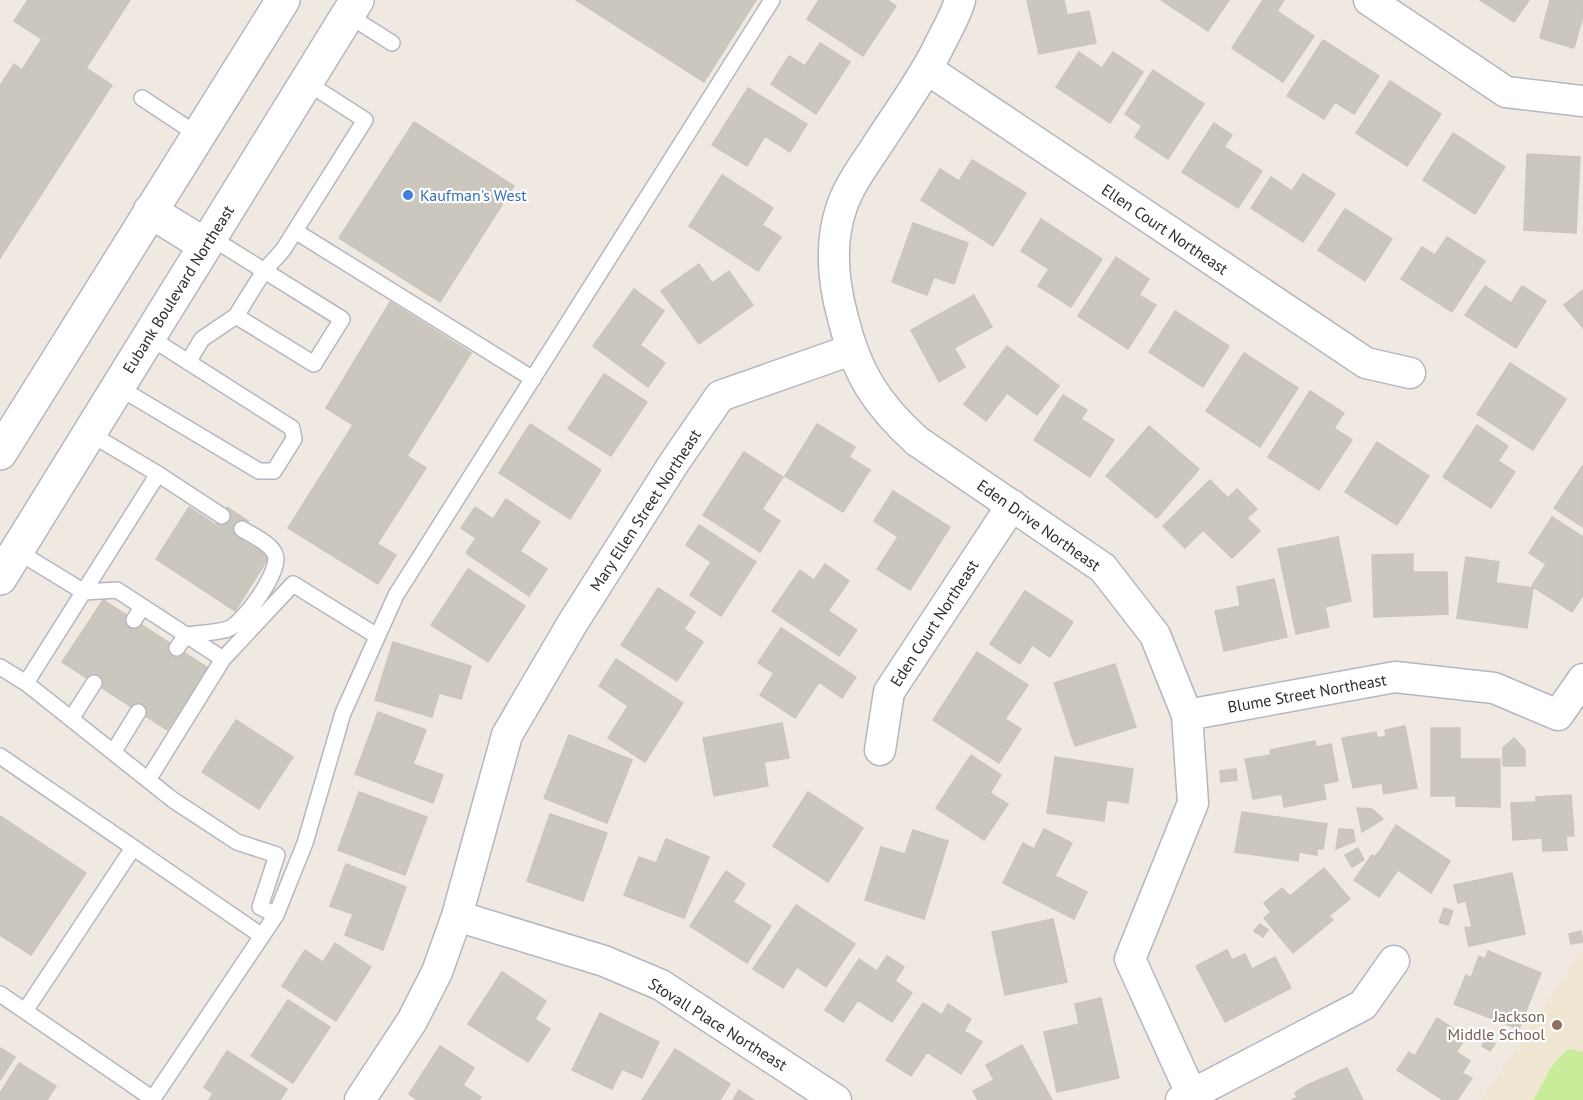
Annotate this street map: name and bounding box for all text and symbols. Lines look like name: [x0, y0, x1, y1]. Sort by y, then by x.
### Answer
street label: Ellen Court Northeast: [1098, 179, 1232, 279]
place label: Kaufman's West: [420, 185, 527, 205]
marker: Kaufman's West: [401, 188, 415, 202]
street label: Eubank Boulevard Northeast: [118, 201, 238, 377]
street label: Mary Ellen Street Northeast: [585, 425, 705, 595]
street label: Eden Drive Northeast: [973, 475, 1105, 575]
street label: Eden Court Northeast: [885, 555, 983, 690]
street label: Blume Street Northeast: [1226, 669, 1388, 717]
street label: Stovall Place Northeast: [645, 973, 792, 1075]
place label: Jackson Middle School: [1447, 1006, 1545, 1044]
marker: Jackson Middle School: [1550, 1018, 1564, 1032]

